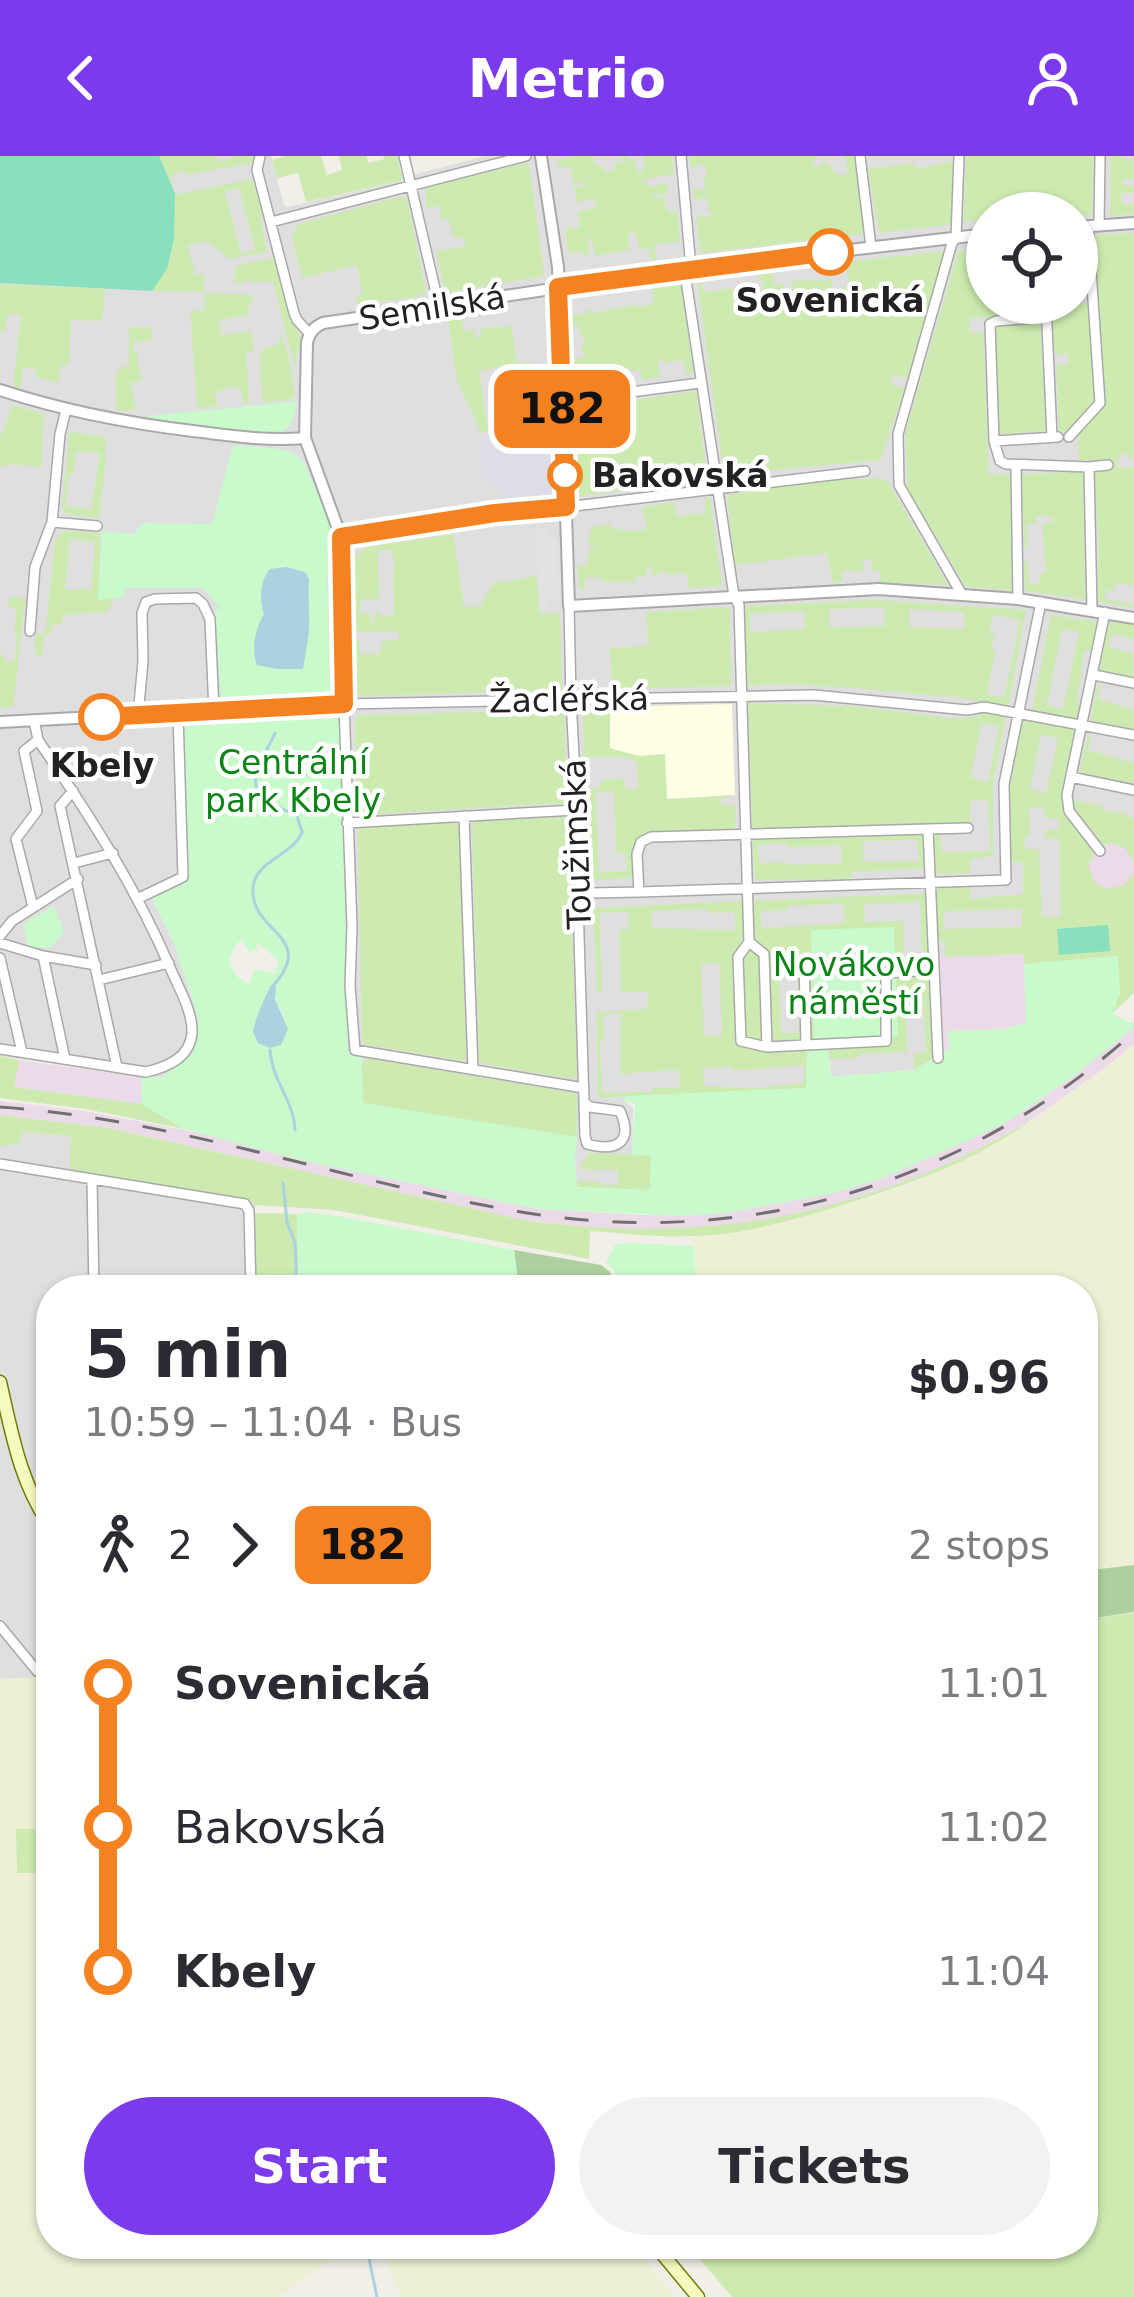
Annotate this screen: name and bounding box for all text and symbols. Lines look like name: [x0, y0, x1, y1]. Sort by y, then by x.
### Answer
icon: back: [48, 45, 114, 111]
icon: person: [1020, 45, 1086, 111]
text: Metrio: [468, 47, 666, 110]
map controls: [966, 192, 1098, 324]
button: locate: [966, 192, 1098, 324]
marker: Sovenická: [808, 230, 852, 274]
street label: Semilská: [356, 277, 508, 338]
place label: Sovenická: [736, 281, 924, 320]
line badge: 182: [493, 370, 631, 448]
text: 182: [518, 384, 606, 433]
place label: Bakovská: [592, 456, 769, 495]
marker: Bakovská: [549, 459, 581, 491]
street label: Žacléřská: [489, 678, 649, 720]
marker: Kbely: [80, 695, 124, 739]
park label: Centrální park Kbely: [205, 743, 381, 820]
place label: Kbely: [50, 746, 154, 785]
street label: Toužimská: [554, 758, 599, 931]
park label: Novákovo náměstí: [773, 945, 935, 1022]
text: 5 min: [84, 1316, 291, 1393]
text: $0.96: [908, 1351, 1050, 1404]
text: 10:59 – 11:04 · Bus: [84, 1400, 462, 1445]
icon: walk: [84, 1512, 150, 1578]
icon: forward: [211, 1512, 277, 1578]
text: 182: [319, 1520, 407, 1569]
text: 2: [168, 1523, 193, 1568]
text: 2 stops: [908, 1523, 1050, 1568]
text: Sovenická: [174, 1657, 432, 1710]
text: 11:01: [938, 1661, 1050, 1706]
text: Bakovská: [174, 1801, 387, 1854]
text: 11:02: [938, 1805, 1050, 1850]
text: Kbely: [174, 1945, 316, 1998]
text: 11:04: [938, 1949, 1050, 1994]
button: Start: [84, 2097, 555, 2235]
button: Tickets: [579, 2097, 1050, 2235]

